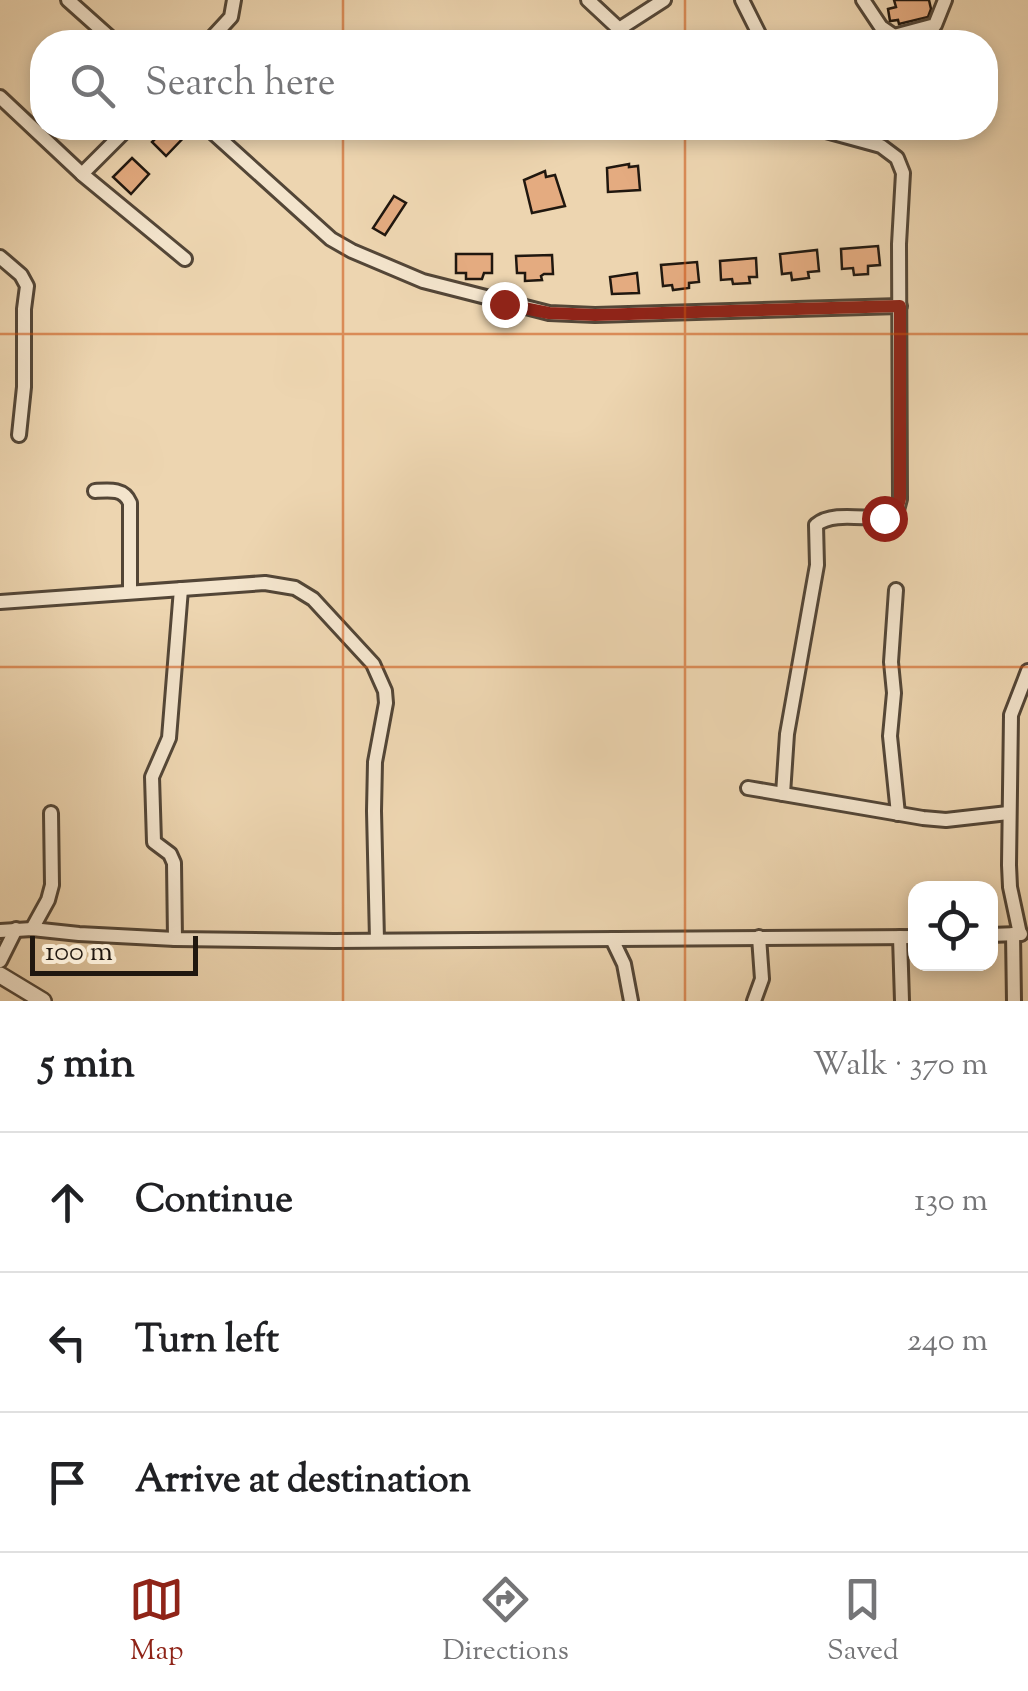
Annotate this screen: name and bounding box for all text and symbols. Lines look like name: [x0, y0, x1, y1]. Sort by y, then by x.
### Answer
search box: [30, 30, 998, 140]
icon: search: [65, 58, 120, 113]
text: Search here: [145, 58, 336, 112]
route end: [482, 282, 528, 328]
route start: [862, 496, 908, 542]
map controls: [908, 881, 998, 971]
button: locate: [908, 881, 998, 971]
scale bar: [30, 931, 198, 976]
text: 100 m: [45, 933, 113, 973]
text: 5 min: [40, 1036, 135, 1096]
text: Walk · 370 m: [813, 1043, 988, 1089]
icon: ahead: [40, 1175, 95, 1230]
text: Continue: [135, 1175, 293, 1229]
text: 130 m: [914, 1179, 988, 1225]
icon: left: [40, 1315, 95, 1370]
text: Turn left: [135, 1315, 279, 1369]
text: 240 m: [907, 1319, 988, 1365]
icon: arrive: [40, 1455, 95, 1510]
text: Arrive at destination: [135, 1455, 471, 1509]
tab: Map: [129, 1572, 184, 1672]
tab: Directions: [442, 1572, 569, 1672]
tab: Saved: [827, 1572, 899, 1672]

